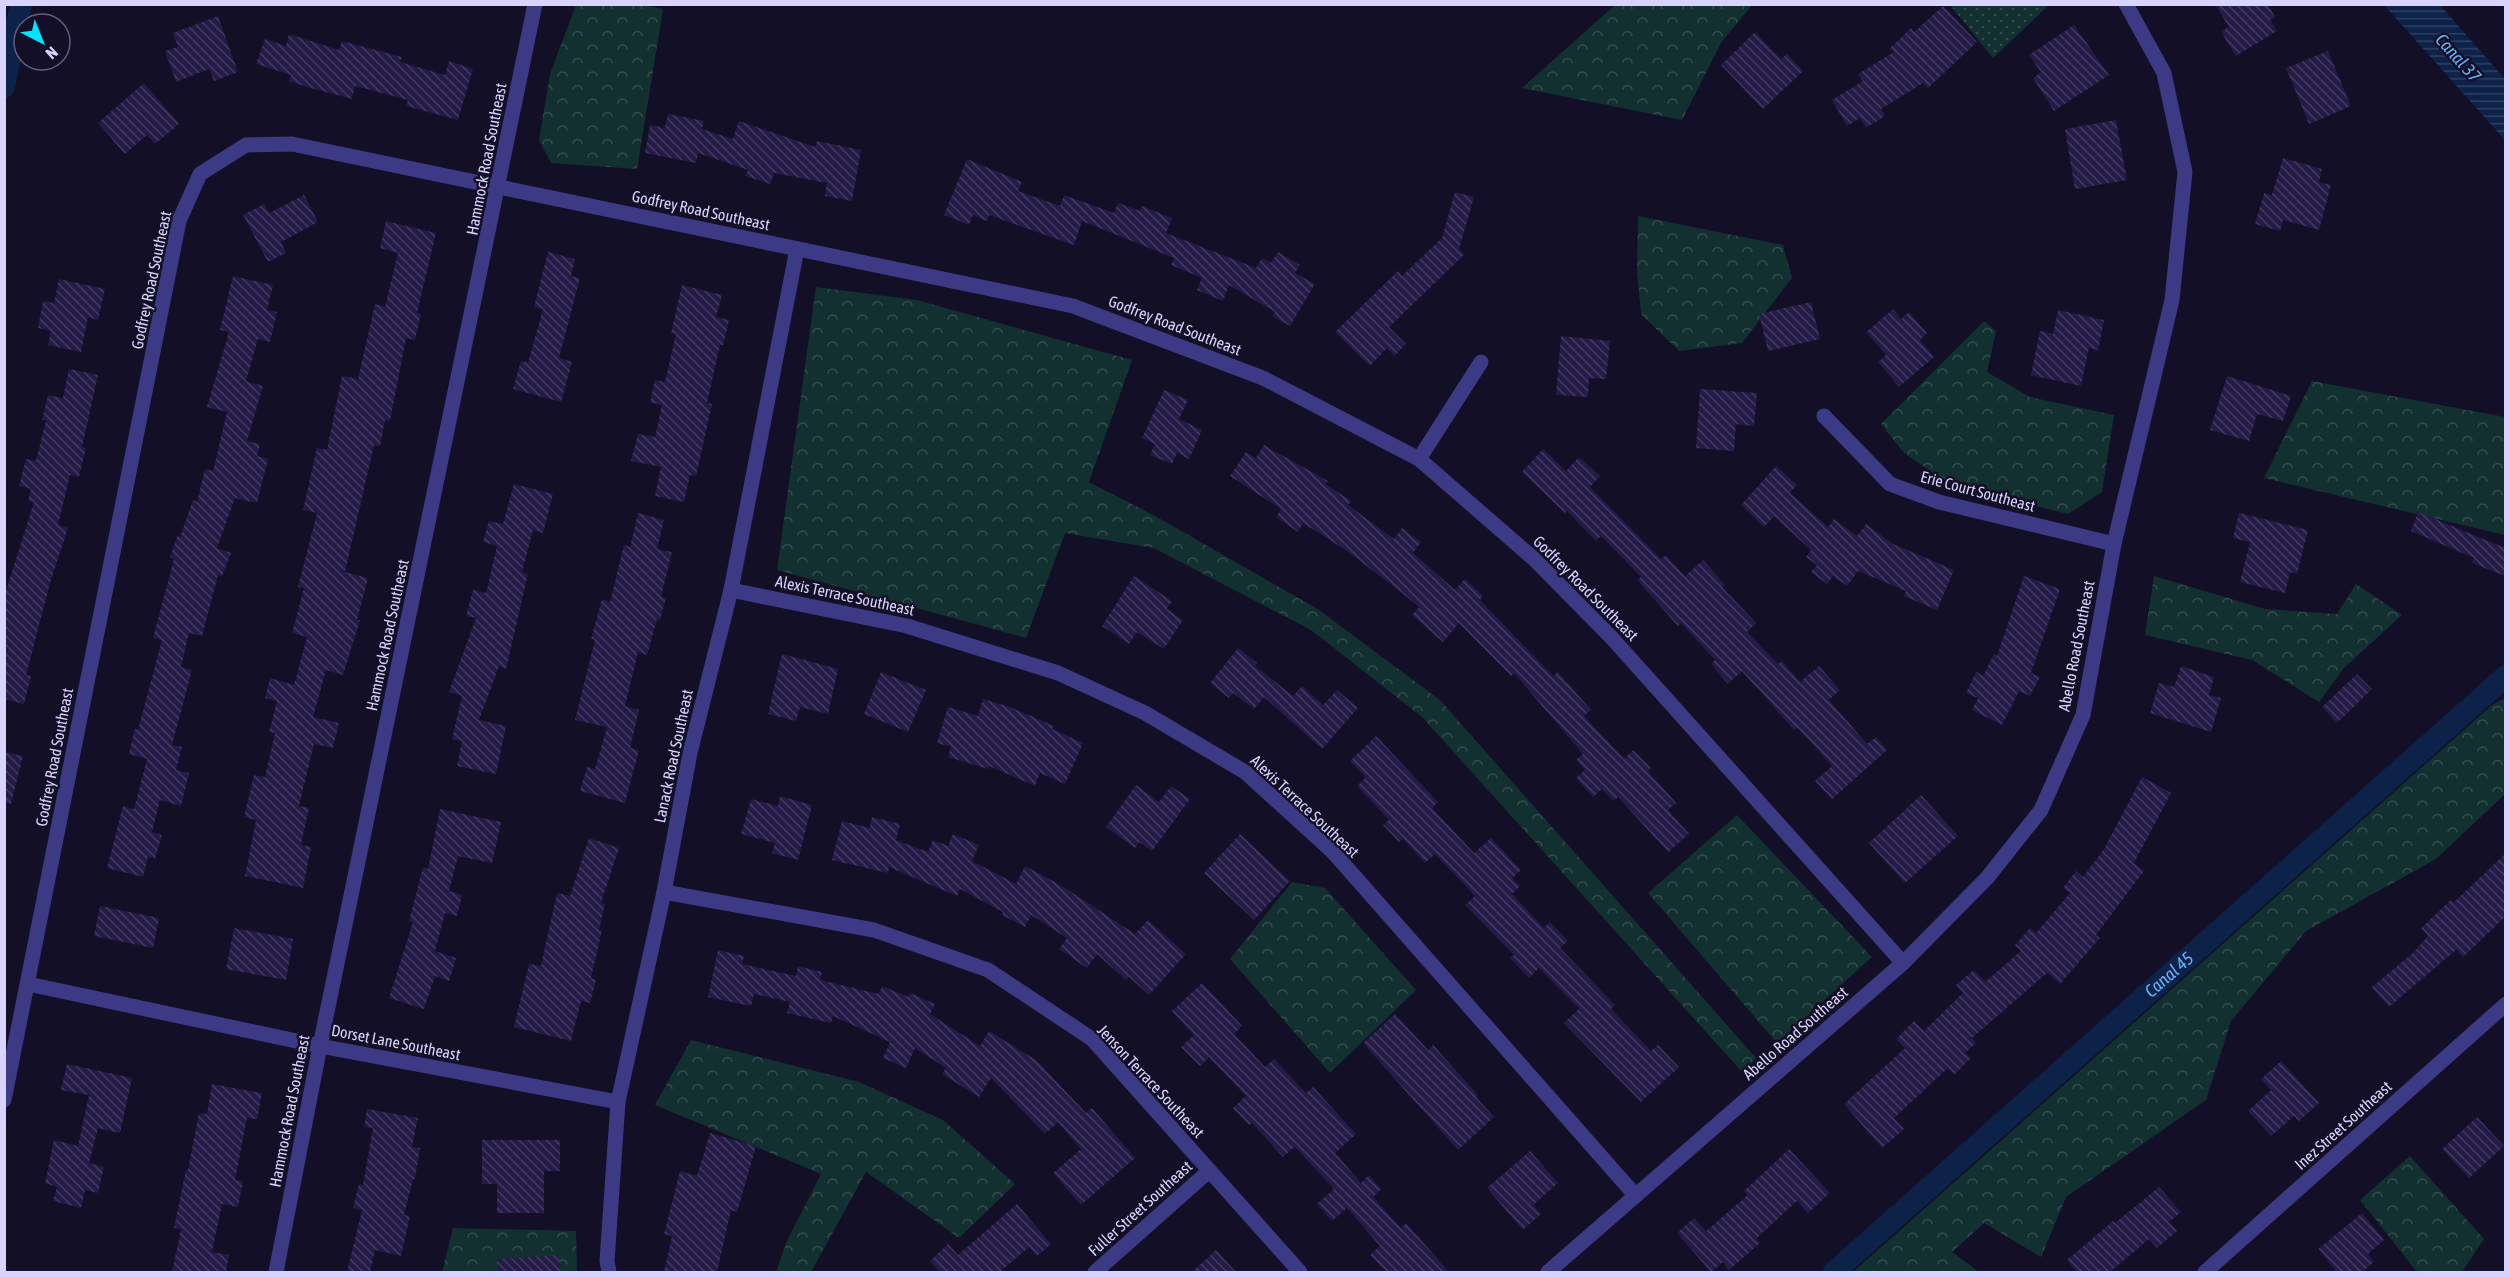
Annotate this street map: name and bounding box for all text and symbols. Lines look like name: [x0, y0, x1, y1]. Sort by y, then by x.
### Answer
north arrow: [12, 12, 72, 72]
water label: Canal 37: [2431, 29, 2486, 87]
text: N: [43, 43, 62, 63]
street label: Hammock Road Southeast: [462, 81, 510, 237]
street label: Godfrey Road Southeast: [630, 187, 772, 234]
street label: Godfrey Road Southeast: [128, 209, 175, 351]
street label: Godfrey Road Southeast: [1106, 291, 1244, 360]
street label: Erie Court Southeast: [1919, 467, 2038, 515]
street label: Godfrey Road Southeast: [1529, 532, 1642, 645]
street label: Hammock Road Southeast: [362, 557, 412, 712]
street label: Alexis Terrace Southeast: [774, 571, 916, 619]
street label: Abello Road Southeast: [2054, 579, 2098, 713]
street label: Godfrey Road Southeast: [32, 686, 77, 828]
street label: Lanack Road Southeast: [650, 687, 696, 824]
street label: Alexis Terrace Southeast: [1247, 751, 1363, 861]
water label: Canal 45: [2140, 947, 2197, 1001]
street label: Abello Road Southeast: [1739, 982, 1851, 1083]
street label: Dorset Lane Southeast: [330, 1021, 462, 1063]
street label: Jenson Terrace Southeast: [1094, 1021, 1208, 1141]
street label: Hammock Road Southeast: [265, 1033, 313, 1189]
street label: Inez Street Southeast: [2291, 1077, 2395, 1173]
street label: Fuller Street Southeast: [1085, 1157, 1196, 1259]

